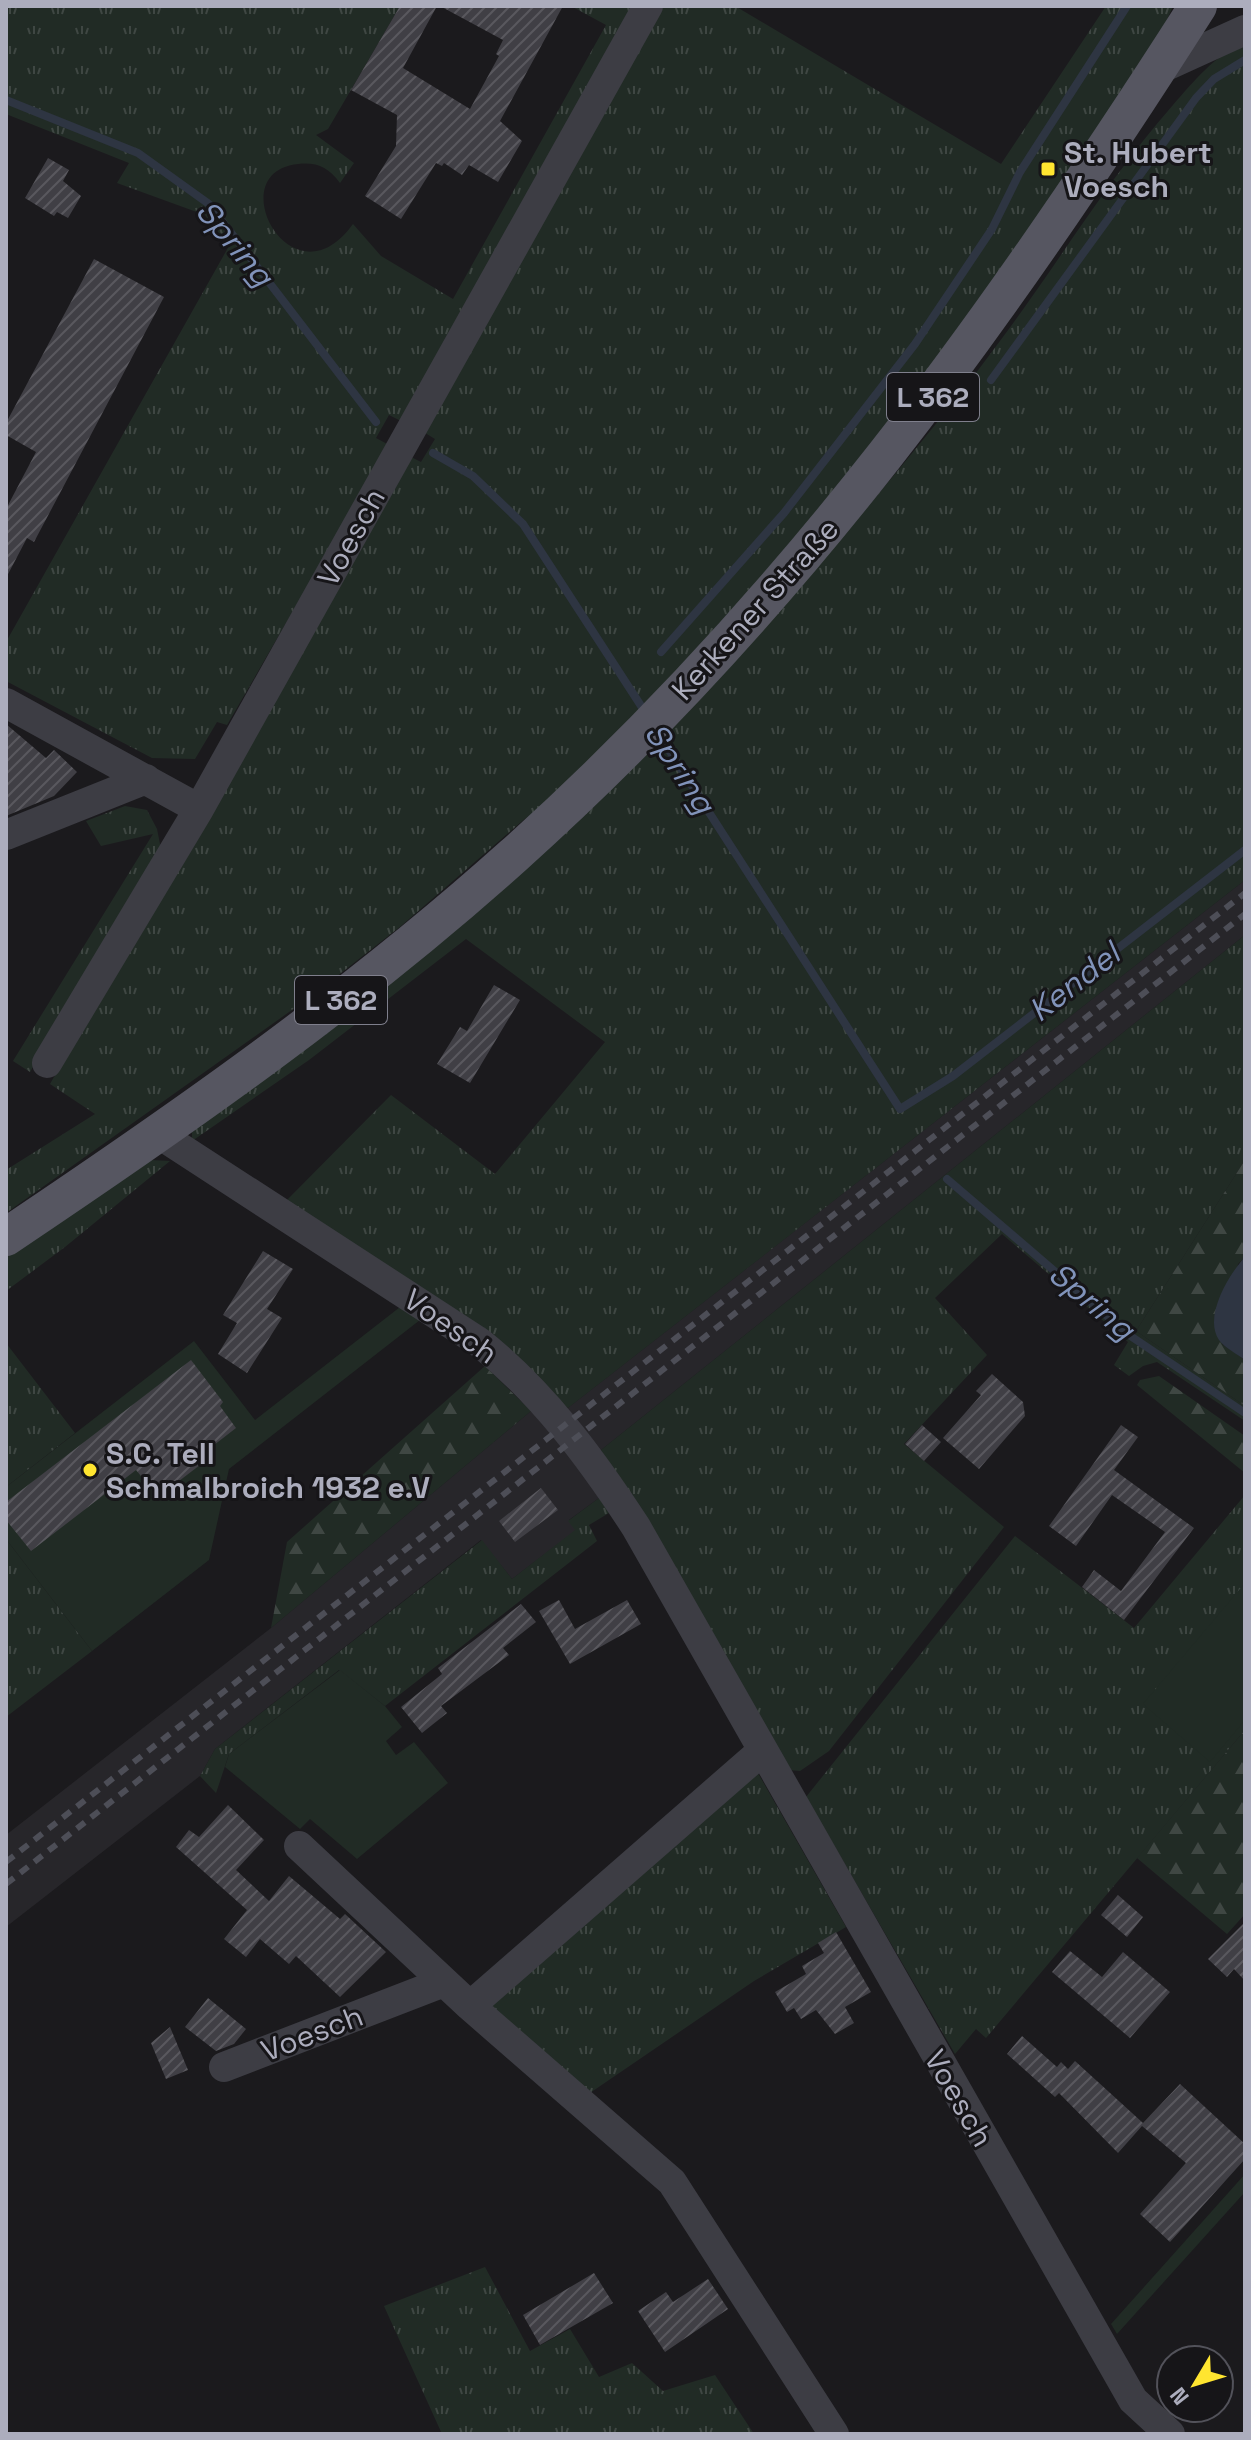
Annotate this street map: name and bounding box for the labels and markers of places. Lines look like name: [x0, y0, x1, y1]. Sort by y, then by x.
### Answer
place label: St. Hubert Voesch: [1064, 133, 1212, 206]
marker: St. Hubert Voesch: [1039, 160, 1057, 178]
place label: S.C. Tell Schmalbroich 1932 e.V: [106, 1434, 430, 1507]
marker: S.C. Tell Schmalbroich 1932 e.V: [81, 1461, 99, 1479]

